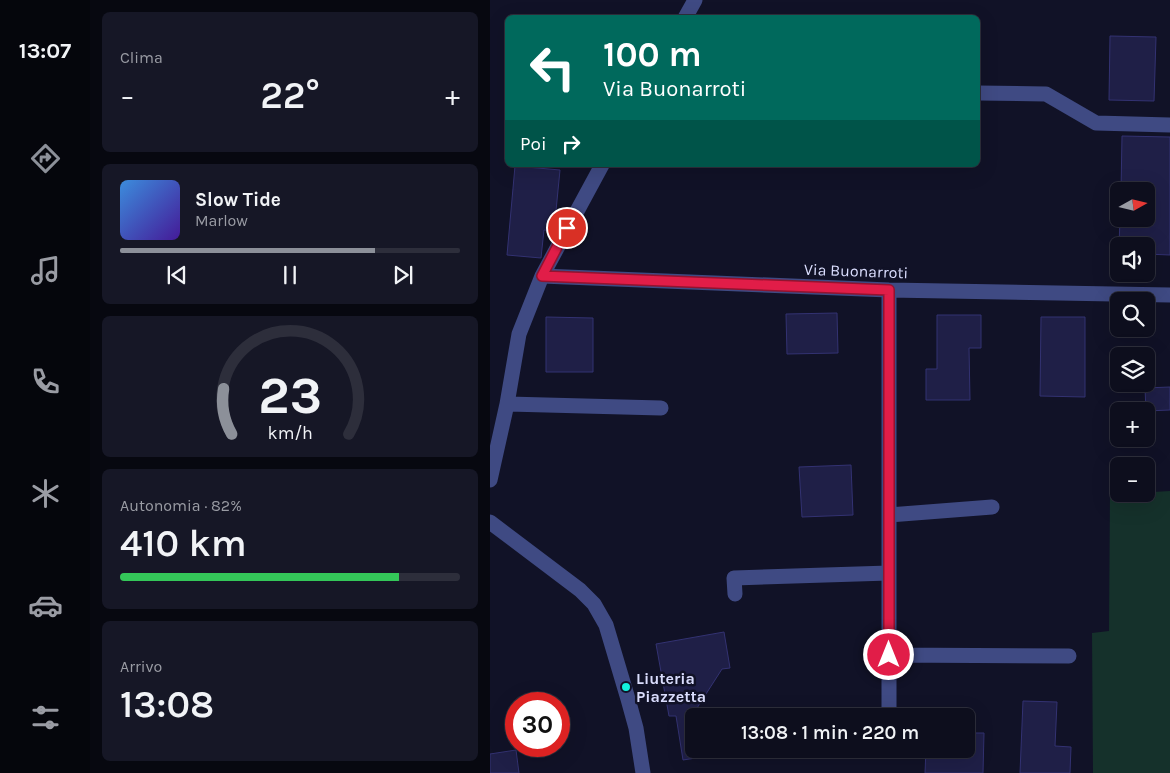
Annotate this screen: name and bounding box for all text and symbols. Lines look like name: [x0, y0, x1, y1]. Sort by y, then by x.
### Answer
text: 100 m: [603, 34, 702, 75]
icon: left: [520, 35, 585, 100]
text: 13:07: [19, 38, 71, 64]
text: Clima: [120, 48, 163, 67]
text: 22°: [260, 73, 320, 118]
text: Via Buonarroti: [603, 76, 746, 102]
text: −: [120, 79, 135, 112]
text: +: [445, 79, 460, 112]
icon: right: [557, 130, 585, 158]
text: Poi: [520, 133, 547, 155]
icon: directions: [28, 141, 63, 176]
north arrow: [1110, 182, 1155, 228]
map controls: [1110, 182, 1155, 502]
text: Slow Tide: [195, 189, 281, 211]
pin: [546, 207, 588, 249]
text: Marlow: [195, 211, 248, 230]
icon: arrive: [553, 214, 581, 242]
button: sound: [1110, 237, 1155, 282]
icon: music: [28, 253, 63, 288]
street label: Via Buonarroti: [804, 260, 908, 282]
icon: previous: [163, 261, 191, 289]
icon: pause: [276, 261, 304, 289]
icon: next: [389, 261, 417, 289]
button: search: [1110, 292, 1155, 337]
button: layers: [1110, 347, 1155, 392]
icon: phone: [28, 364, 63, 399]
text: 23: [258, 365, 322, 426]
button: +: [1110, 402, 1155, 447]
text: km/h: [267, 423, 313, 444]
button: −: [1110, 457, 1155, 502]
icon: climate: [28, 476, 63, 511]
text: Autonomia · 82%: [120, 496, 242, 515]
text: 410 km: [120, 521, 247, 566]
icon: car: [28, 588, 63, 623]
position arrow: [862, 628, 914, 680]
text: Arrivo: [120, 657, 162, 676]
place label: Liuteria Piazzetta: [636, 669, 706, 706]
marker: Liuteria Piazzetta: [620, 681, 632, 693]
text: 13:08: [120, 682, 214, 727]
speed limit sign: 30: [505, 692, 570, 757]
icon: filters: [28, 700, 63, 735]
text: 13:08 · 1 min · 220 m: [741, 722, 919, 744]

